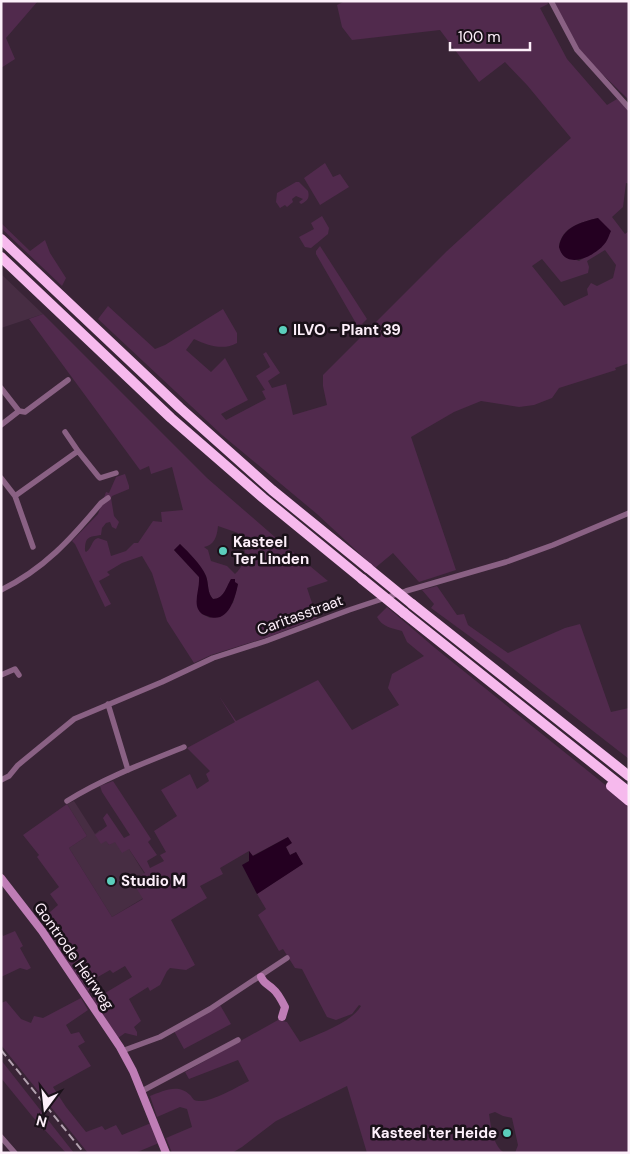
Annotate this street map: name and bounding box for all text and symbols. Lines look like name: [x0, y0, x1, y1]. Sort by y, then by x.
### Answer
scale bar: [450, 20, 530, 52]
text: 100 m: [458, 27, 501, 47]
place label: ILVO - Plant 39: [293, 320, 401, 340]
marker: ILVO - Plant 39: [277, 324, 289, 336]
place label: Kasteel Ter Linden: [233, 532, 309, 569]
marker: Kasteel Ter Linden: [217, 545, 229, 557]
street label: Caritasstraat: [254, 590, 346, 640]
place label: Studio M: [121, 871, 186, 891]
marker: Studio M: [105, 875, 117, 887]
street label: Gontrode Heirweg: [29, 898, 119, 1014]
north arrow: [20, 1084, 70, 1134]
text: N: [34, 1112, 49, 1132]
place label: Kasteel ter Heide: [372, 1123, 497, 1143]
marker: Kasteel ter Heide: [501, 1127, 513, 1139]

